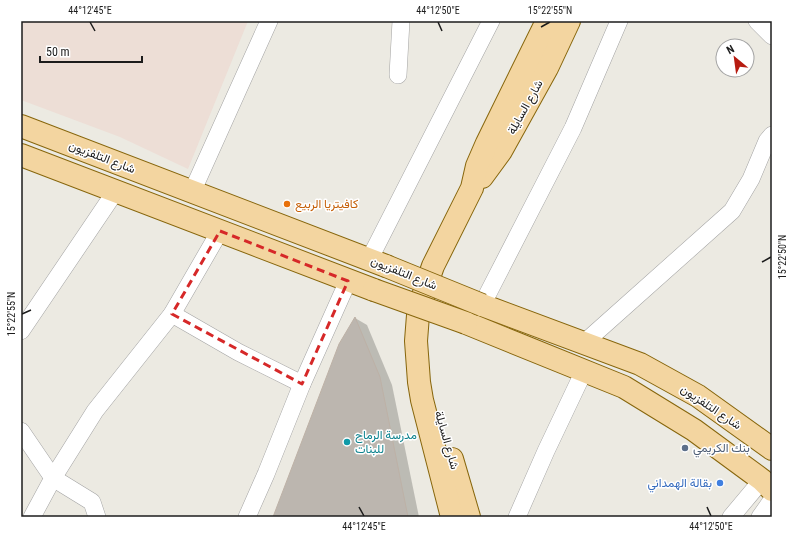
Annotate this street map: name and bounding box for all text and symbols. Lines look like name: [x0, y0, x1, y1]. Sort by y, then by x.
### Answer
text: 44°12'45"E: [68, 5, 112, 16]
text: 44°12'50"E: [416, 5, 460, 16]
text: 15°22'55"N: [528, 5, 572, 16]
scale bar: [40, 38, 142, 64]
north arrow: [715, 38, 755, 78]
text: N: [724, 42, 737, 57]
text: 50 m: [46, 45, 70, 59]
street label: شارع السايلة: [504, 77, 547, 138]
street label: شارع التلفزيون: [66, 138, 137, 178]
place label: كافيتريا الربيع: [295, 197, 358, 213]
marker: كافيتريا الربيع: [282, 199, 292, 209]
text: 15°22'50"N: [777, 235, 788, 279]
street label: شارع التلفزيون: [368, 253, 439, 294]
text: 15°22'55"N: [6, 292, 17, 336]
street label: شارع التلفزيون: [677, 382, 744, 434]
street label: شارع السايلة: [430, 409, 462, 471]
place label: مدرسة الرماح للبنات: [355, 428, 417, 456]
marker: مدرسة الرماح للبنات: [342, 437, 352, 447]
place label: بنك الكريمي: [693, 441, 750, 458]
marker: بنك الكريمي: [680, 443, 690, 453]
place label: بقالة الهمداني: [647, 476, 712, 493]
marker: بقالة الهمداني: [715, 478, 725, 488]
text: 44°12'45"E: [342, 521, 386, 532]
text: 44°12'50"E: [689, 521, 733, 532]

